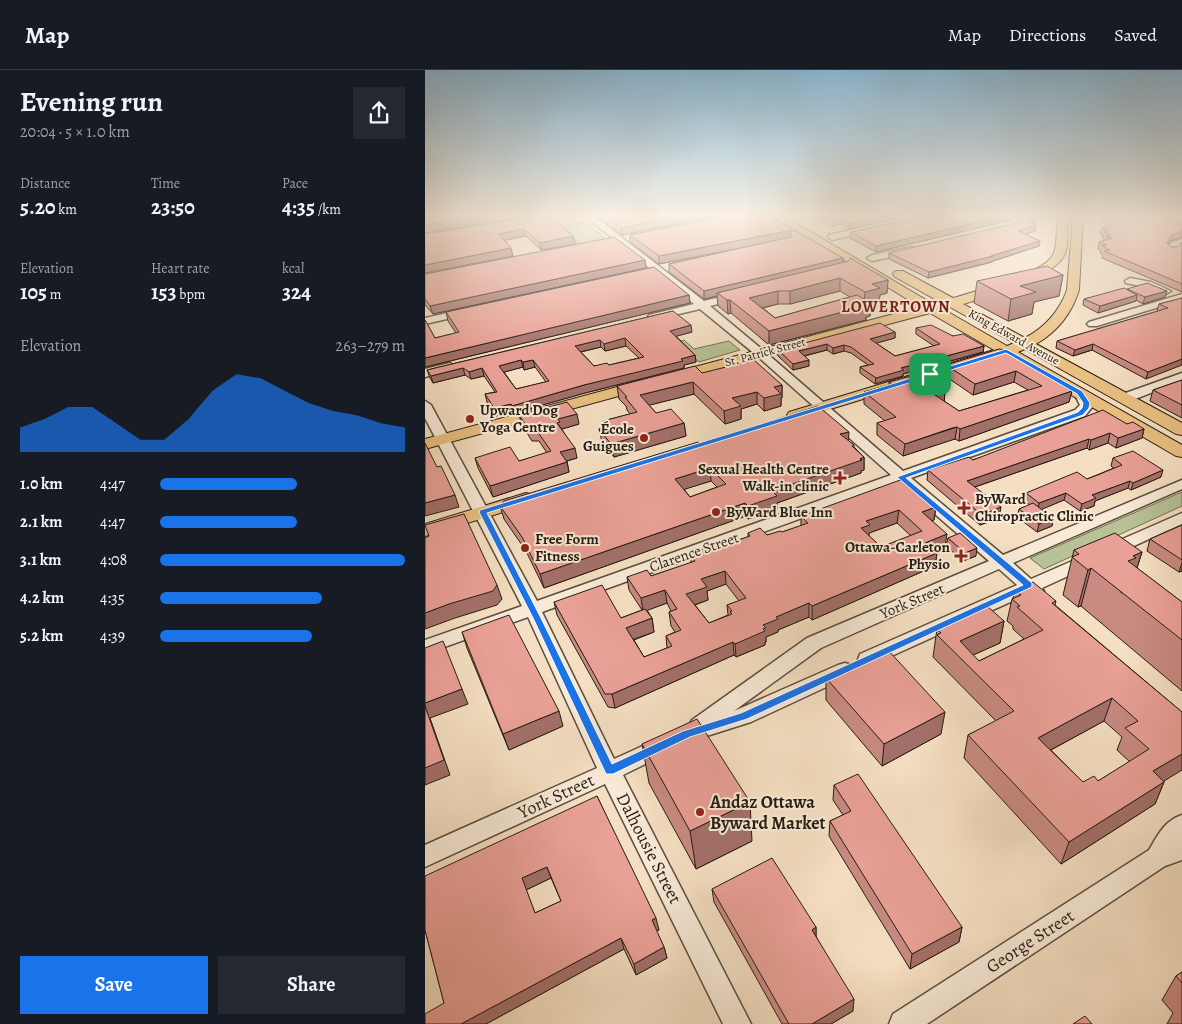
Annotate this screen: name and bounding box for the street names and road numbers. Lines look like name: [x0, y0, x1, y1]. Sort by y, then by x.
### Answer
street label: King Edward Avenue: [966, 305, 1062, 369]
street label: St. Patrick Street: [723, 334, 807, 370]
street label: Clarence Street: [647, 527, 741, 577]
street label: York Street: [876, 578, 947, 624]
street label: York Street: [513, 768, 598, 825]
street label: Dalhousie Street: [611, 788, 687, 908]
street label: George Street: [981, 904, 1079, 978]

